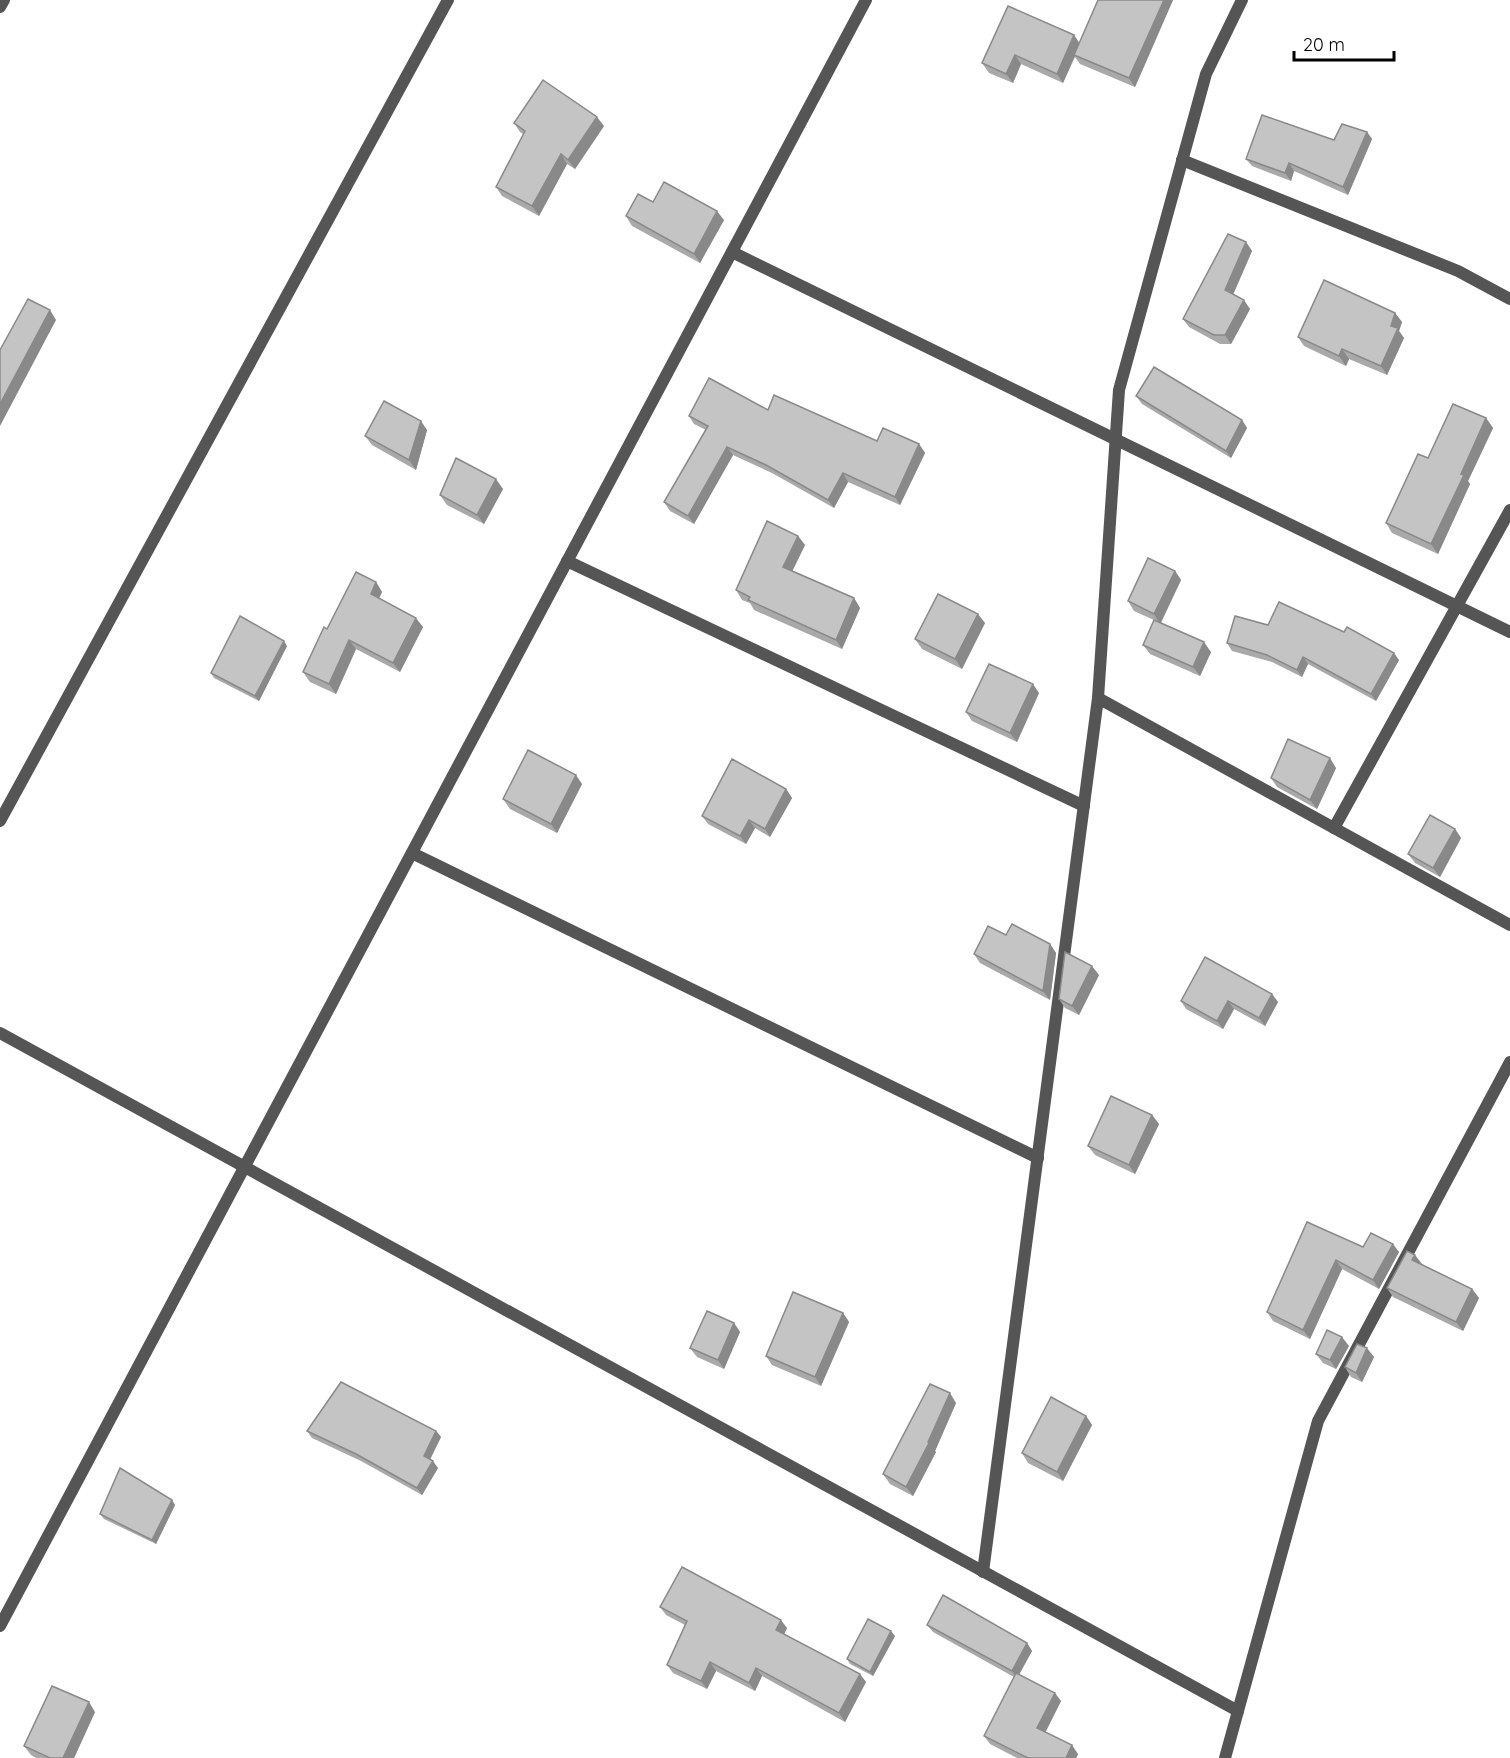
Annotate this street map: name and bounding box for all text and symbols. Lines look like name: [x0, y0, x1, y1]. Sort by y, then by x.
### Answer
scale bar: [1294, 24, 1394, 62]
text: 20 m: [1303, 33, 1345, 56]

